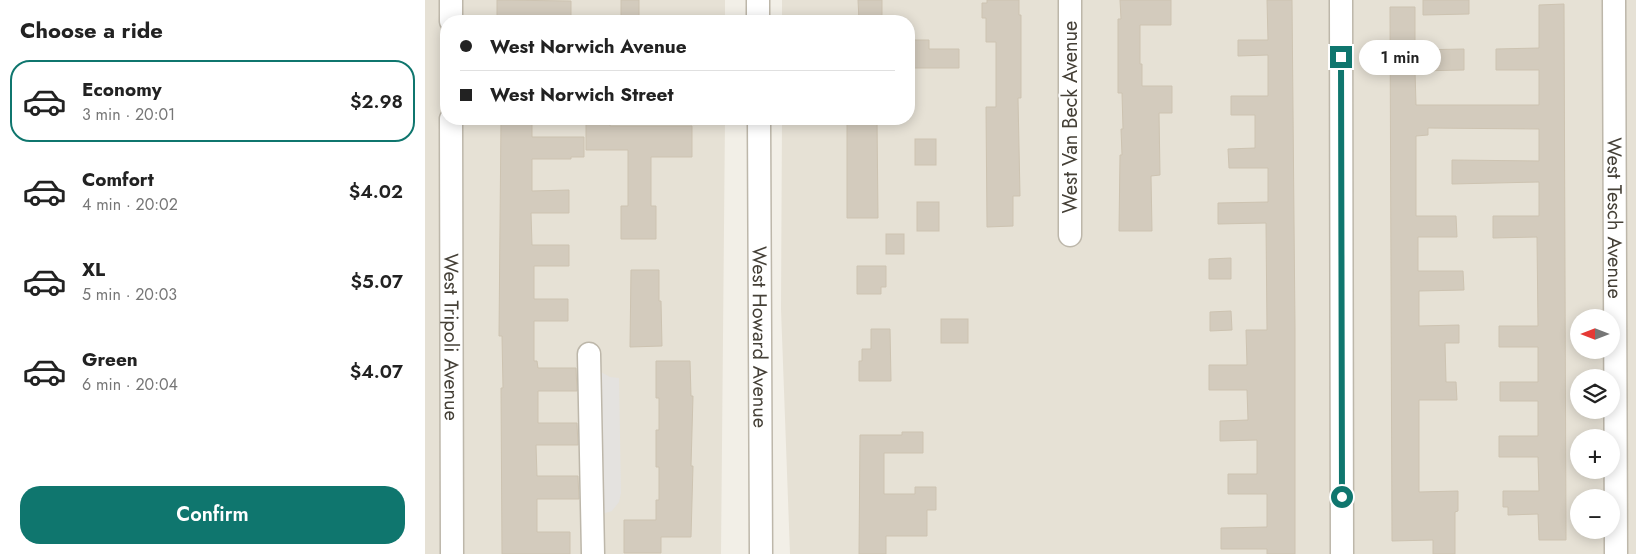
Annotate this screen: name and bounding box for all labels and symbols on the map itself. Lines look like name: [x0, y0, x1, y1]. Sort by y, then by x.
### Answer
street label: West Van Beck Avenue: [1056, 21, 1085, 213]
callout: 1 min: [1359, 40, 1441, 74]
route end: [1330, 46, 1352, 68]
street label: West Tesch Avenue: [1600, 137, 1630, 299]
street label: West Howard Avenue: [745, 246, 775, 428]
street label: West Tripoli Avenue: [437, 253, 466, 421]
north arrow: [1570, 309, 1620, 359]
route start: [1331, 486, 1353, 508]

